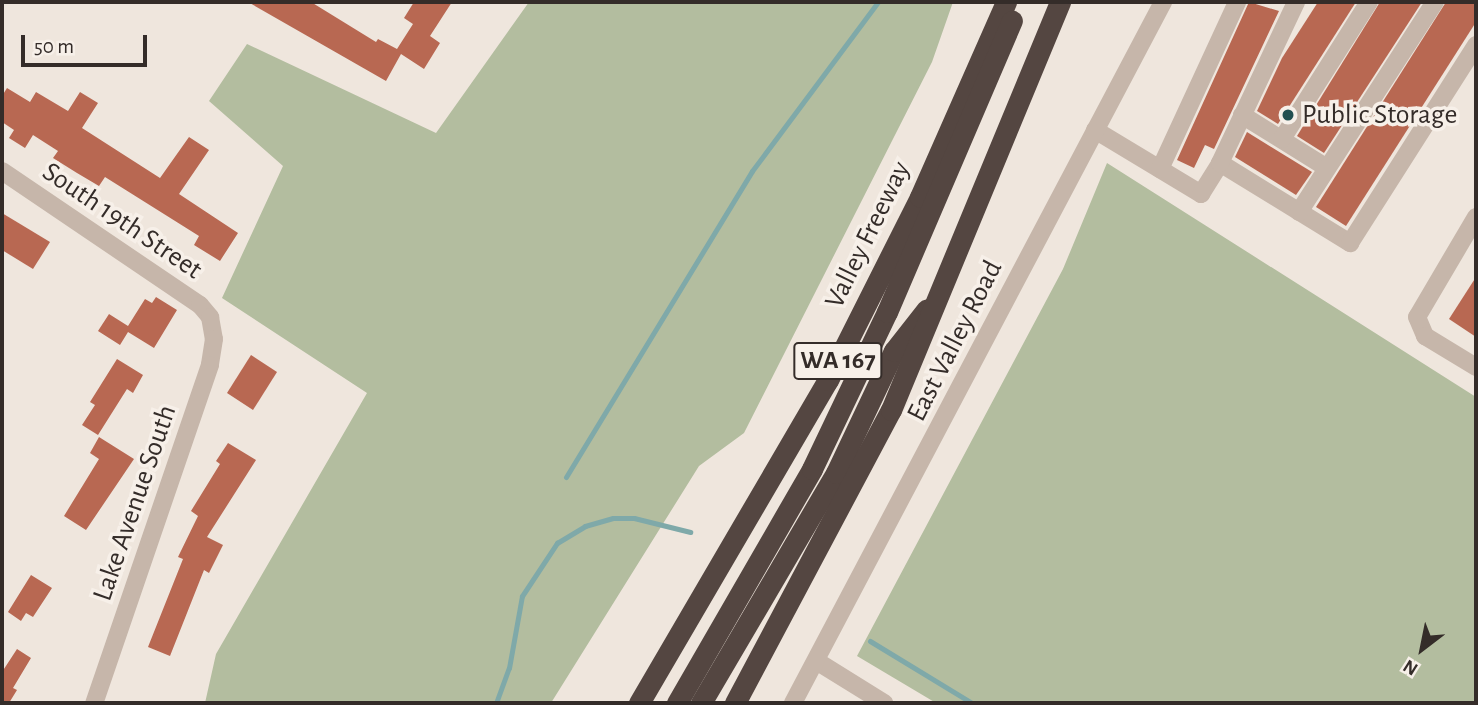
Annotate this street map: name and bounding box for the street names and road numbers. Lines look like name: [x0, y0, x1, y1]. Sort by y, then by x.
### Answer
street label: South 19th Street: [36, 155, 208, 287]
street label: Valley Freeway: [818, 156, 918, 314]
street label: East Valley Road: [900, 255, 1010, 427]
road number: WA 167: [792, 338, 884, 384]
street label: Lake Avenue South: [86, 401, 184, 605]

